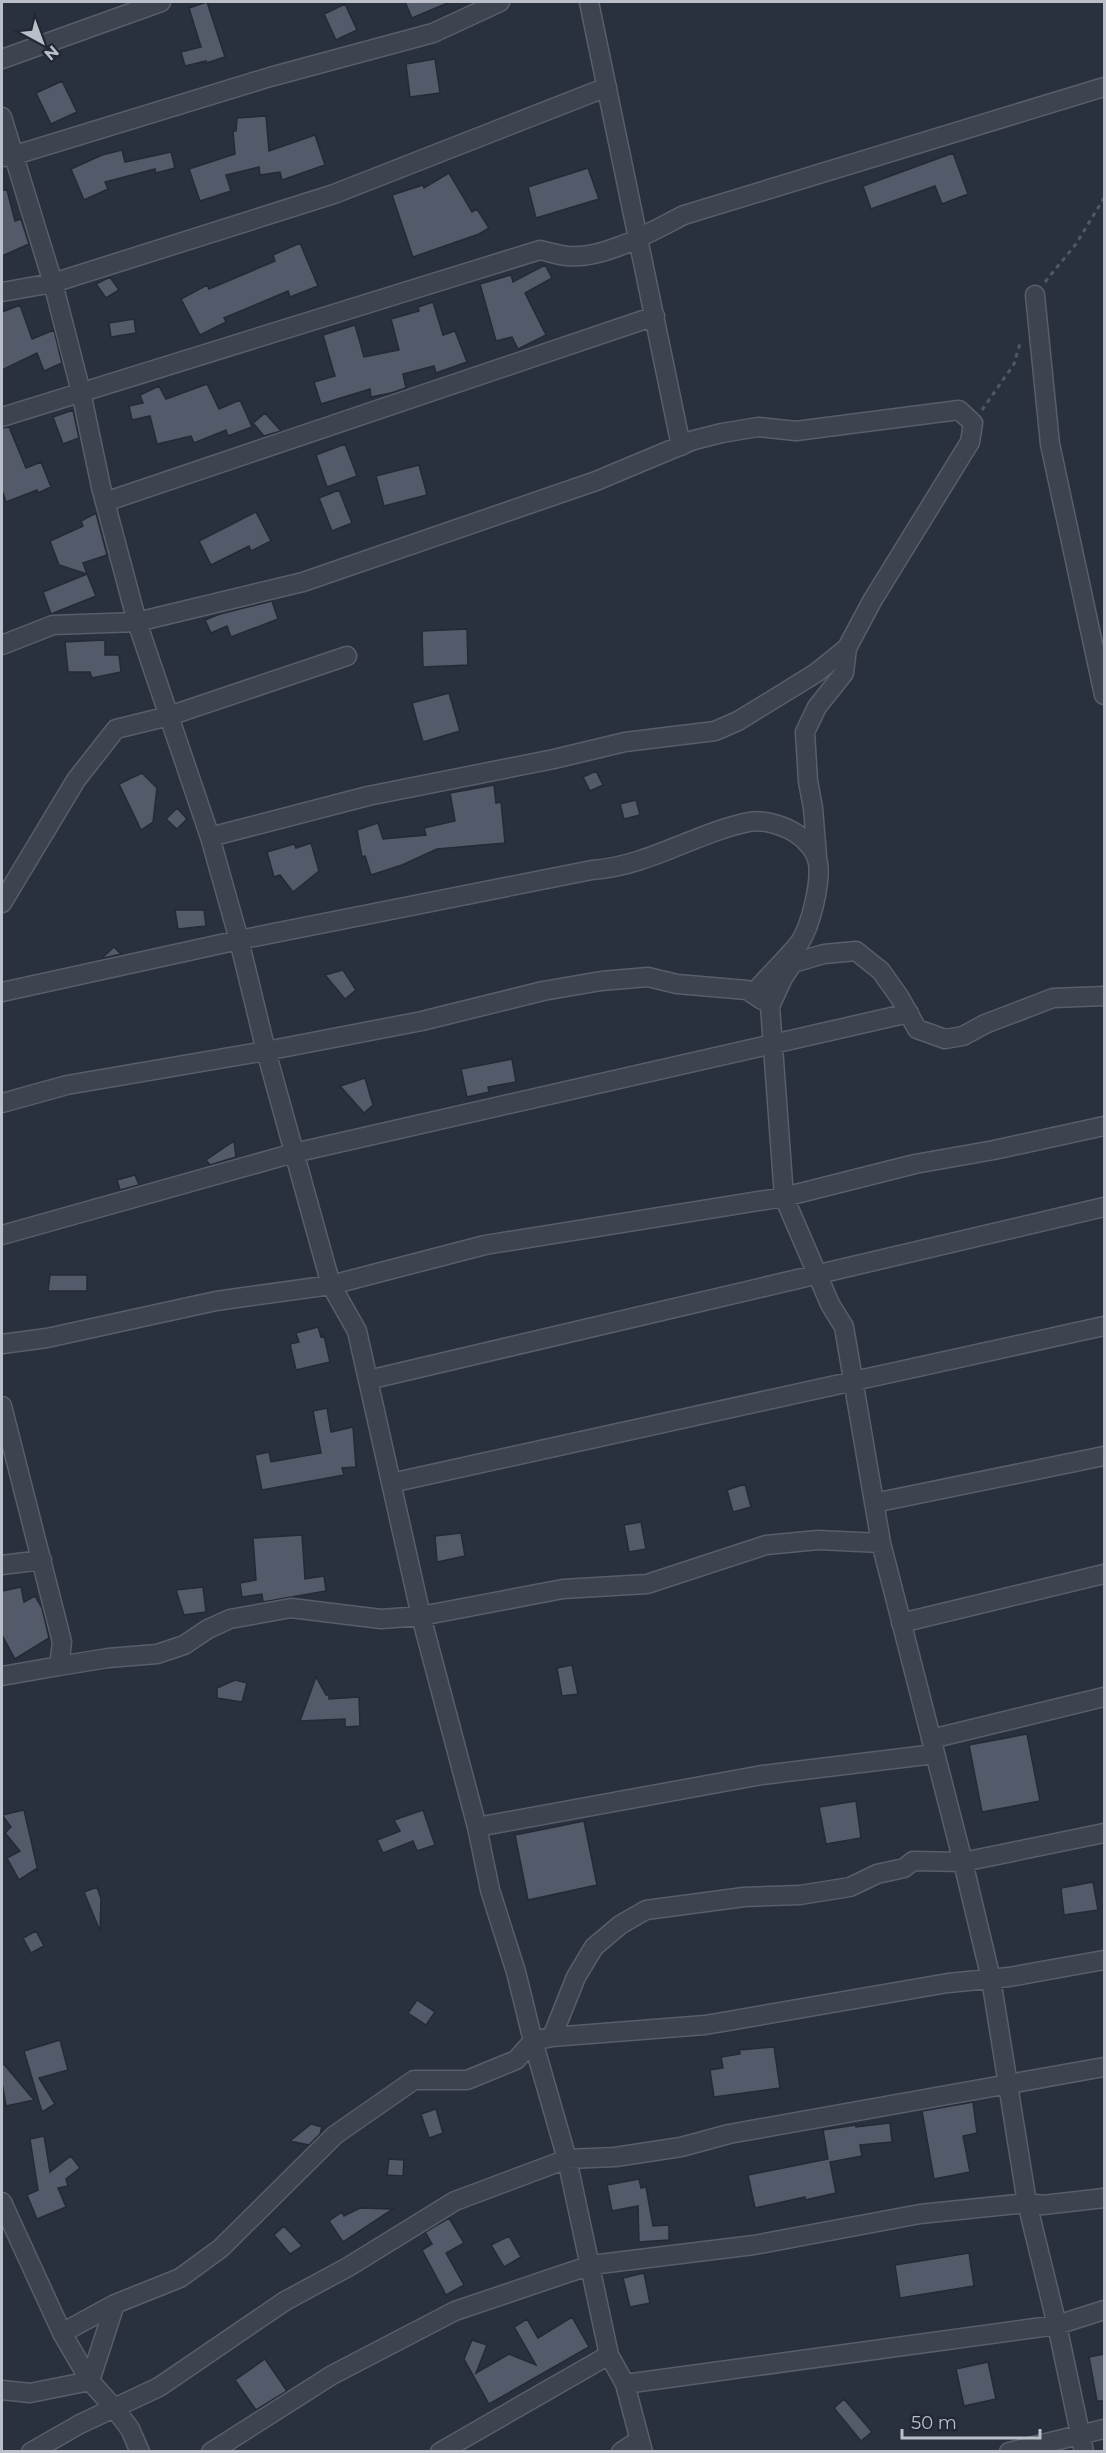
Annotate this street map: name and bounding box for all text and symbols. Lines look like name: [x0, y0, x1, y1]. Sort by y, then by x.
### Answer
north arrow: [12, 12, 72, 72]
text: N: [40, 42, 63, 64]
scale bar: [902, 2402, 1040, 2440]
text: 50 m: [911, 2412, 957, 2434]

